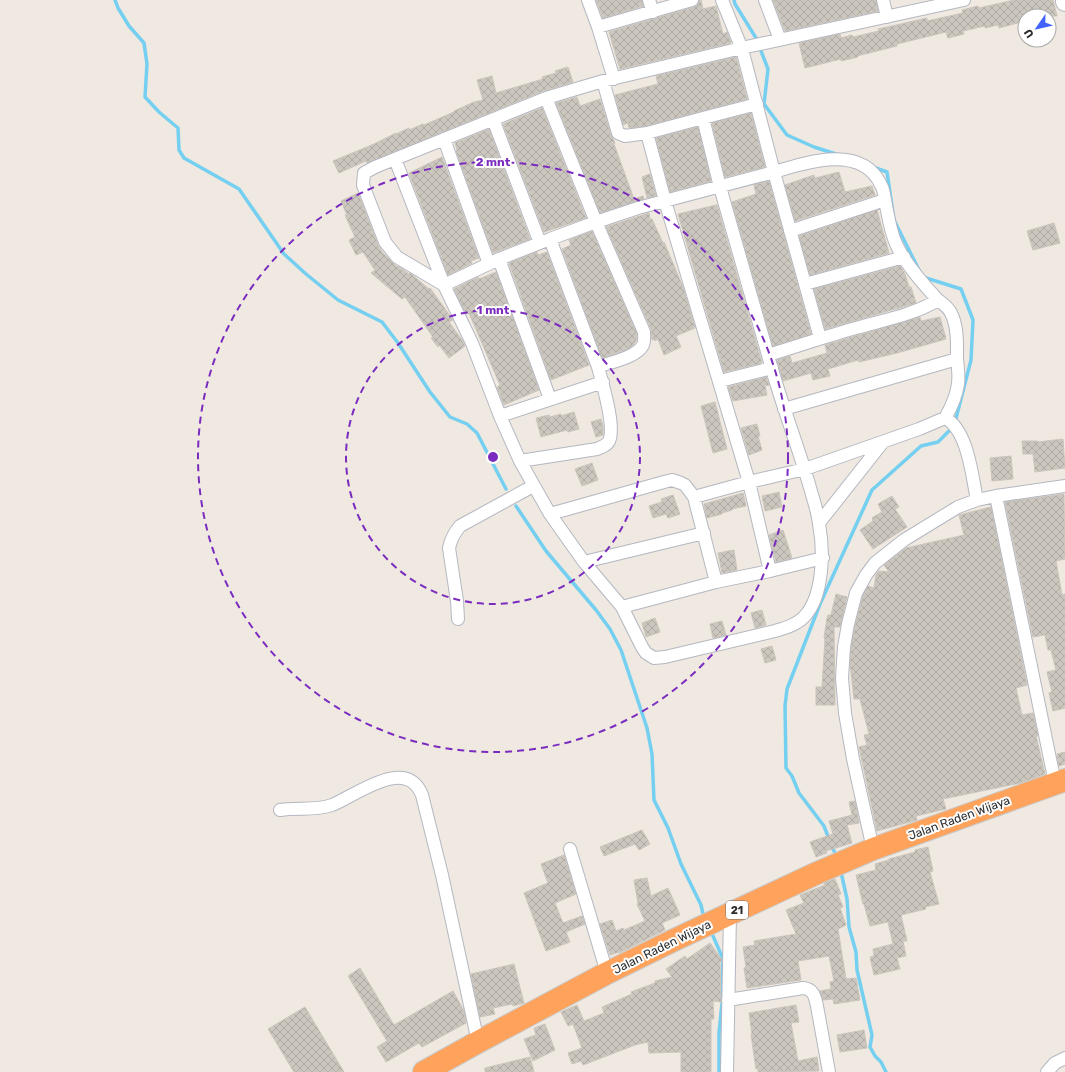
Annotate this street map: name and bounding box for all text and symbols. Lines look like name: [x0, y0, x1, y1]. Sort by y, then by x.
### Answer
north arrow: [1017, 8, 1057, 48]
text: U: [1021, 26, 1037, 40]
text: 2 mnt: [476, 155, 511, 169]
text: 1 mnt: [477, 303, 510, 317]
centre of rings: [486, 450, 500, 464]
street label: Jalan Raden Wijaya: [906, 793, 1012, 843]
road number: 21: [726, 901, 748, 919]
street label: Jalan Raden Wijaya: [611, 917, 713, 977]

